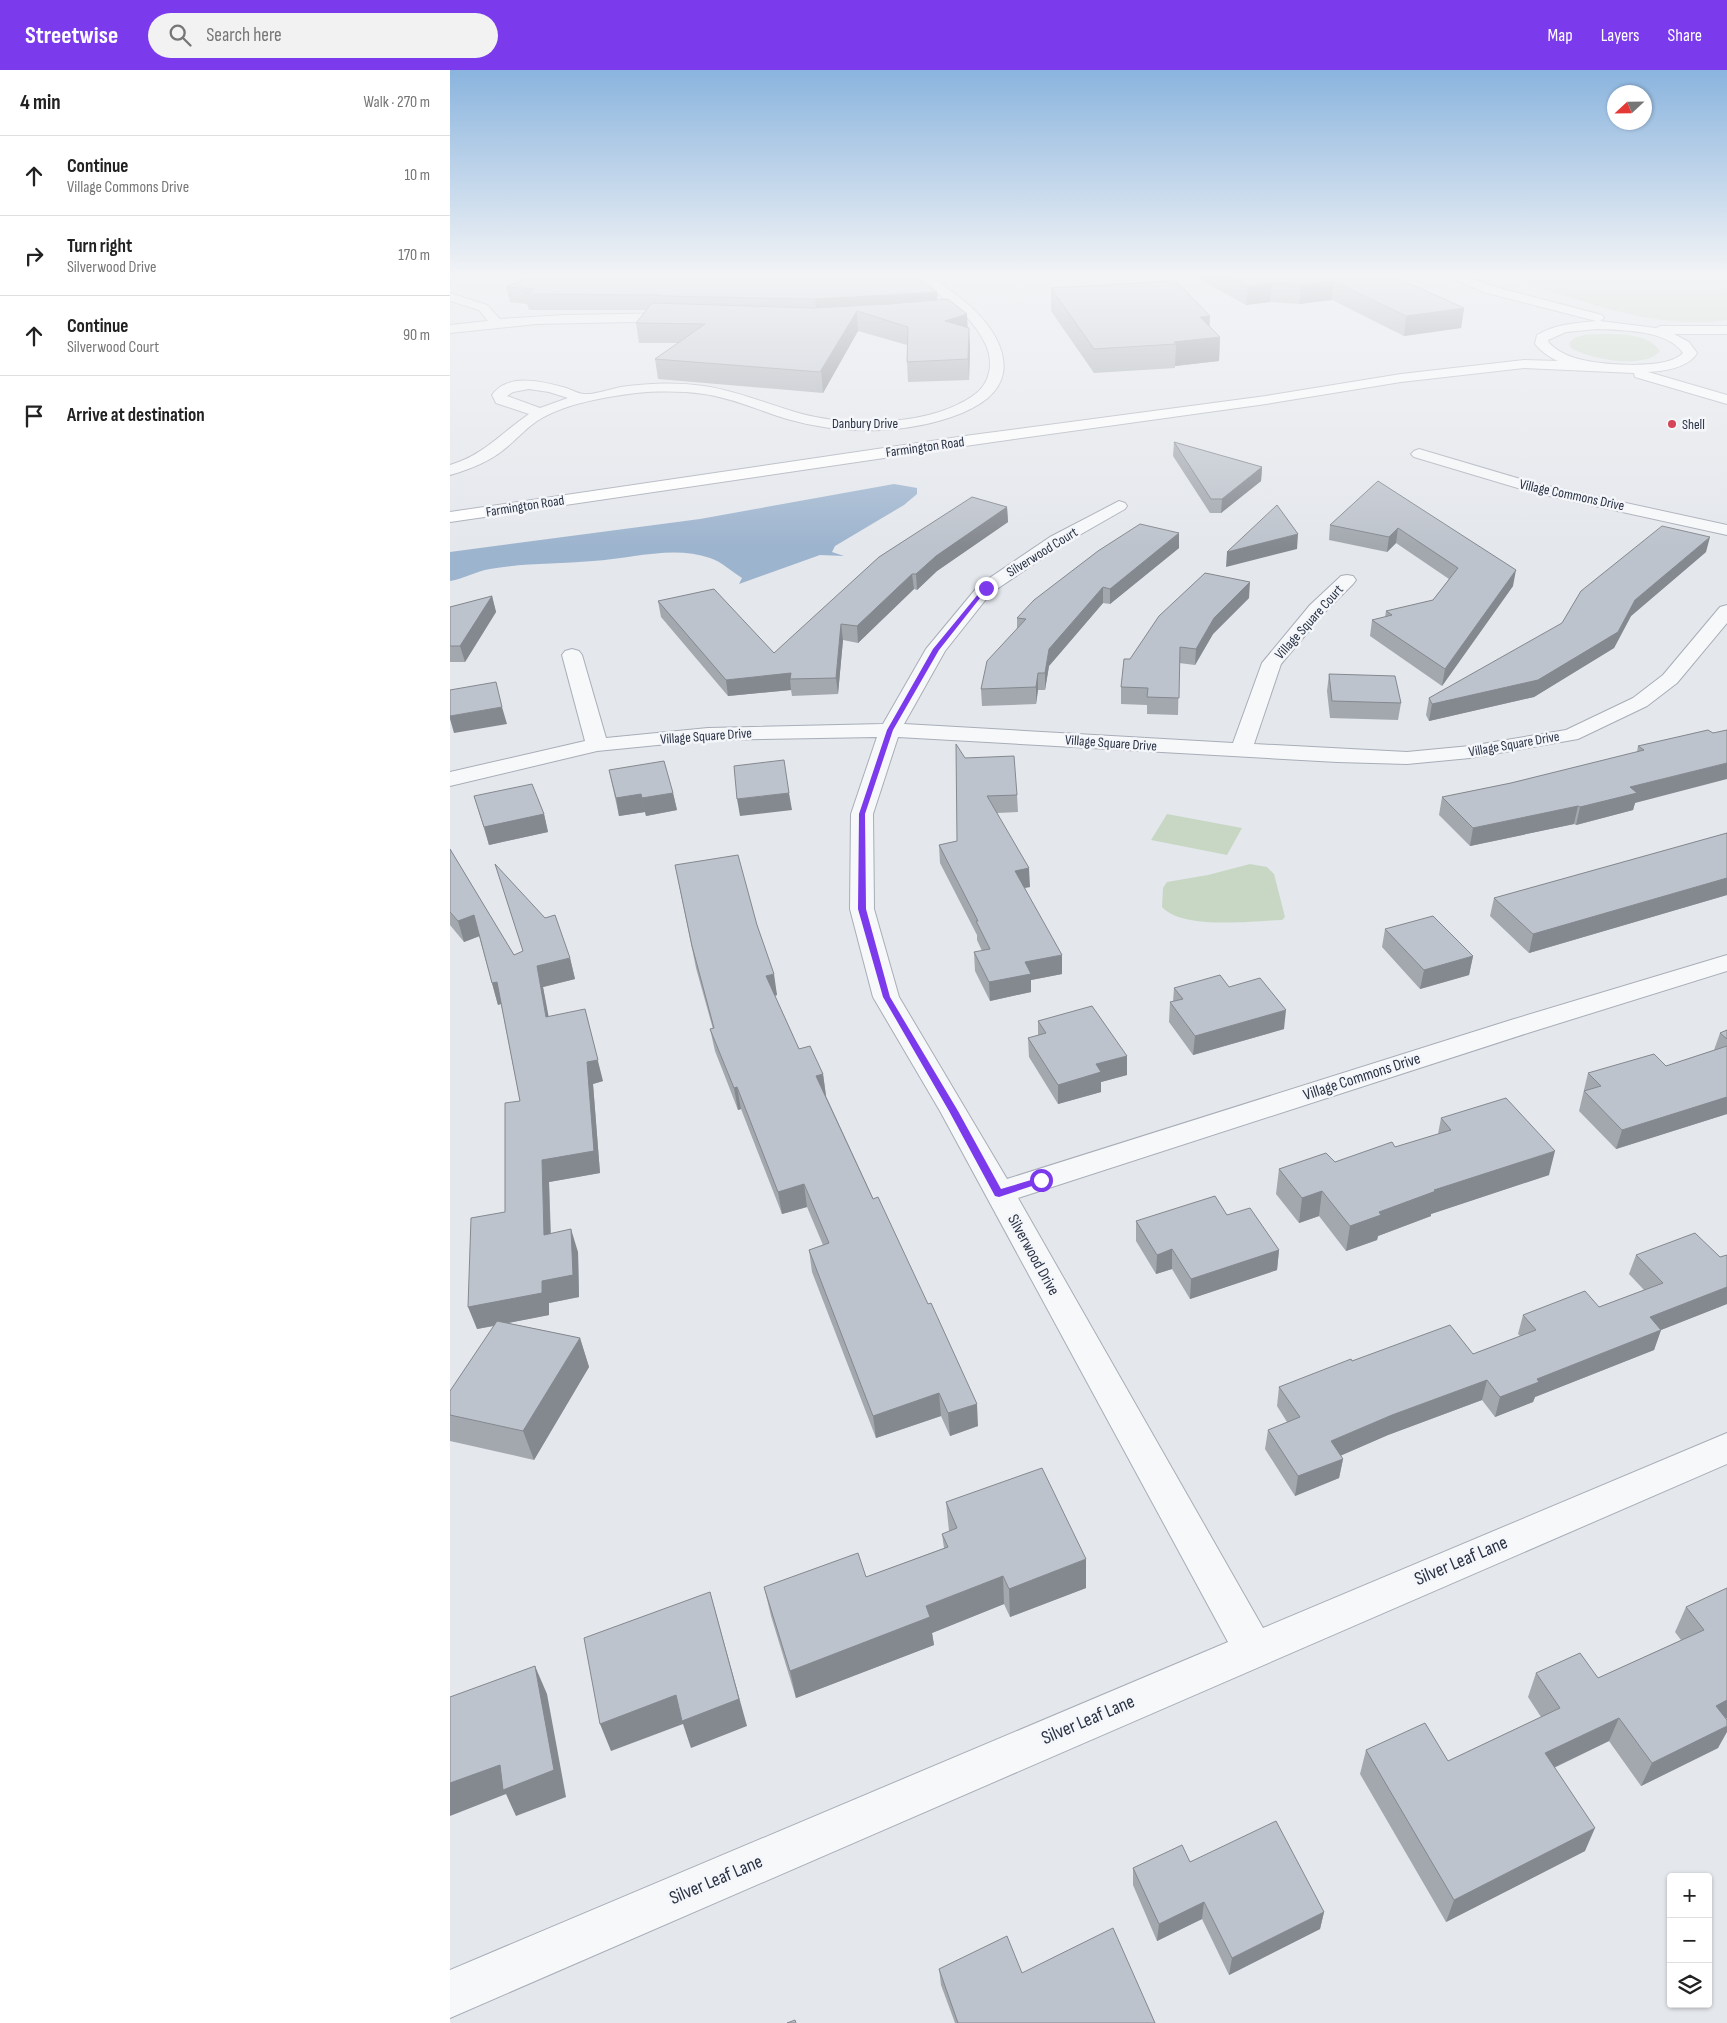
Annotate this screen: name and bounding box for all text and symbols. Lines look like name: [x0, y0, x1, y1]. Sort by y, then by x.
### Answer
search box: [148, 13, 498, 58]
text: Streetwise: [25, 21, 118, 50]
icon: search: [166, 21, 194, 49]
text: Search here: [206, 24, 282, 47]
text: Map: [1548, 25, 1573, 46]
text: Layers: [1601, 25, 1640, 46]
text: Share: [1668, 25, 1702, 46]
north arrow: [1607, 85, 1652, 130]
text: 4 min: [20, 90, 61, 115]
text: Walk · 270 m: [364, 93, 430, 112]
text: Continue: [67, 155, 128, 178]
icon: ahead: [20, 162, 48, 190]
text: 10 m: [404, 166, 430, 185]
text: Village Commons Drive: [67, 178, 189, 197]
text: Turn right: [67, 235, 132, 258]
icon: right: [20, 242, 48, 270]
text: 170 m: [398, 246, 430, 265]
text: Silverwood Drive: [67, 258, 156, 277]
text: Continue: [67, 315, 128, 338]
icon: ahead: [20, 322, 48, 350]
text: 90 m: [403, 326, 430, 345]
text: Silverwood Court: [67, 338, 159, 357]
icon: arrive: [20, 402, 48, 430]
text: Arrive at destination: [67, 404, 205, 427]
street label: Danbury Drive: [832, 415, 898, 432]
place label: Shell: [1682, 416, 1705, 433]
marker: Shell: [1666, 418, 1678, 430]
street label: Farmington Road: [885, 433, 965, 461]
street label: Village Commons Drive: [1518, 476, 1626, 514]
street label: Farmington Road: [485, 491, 566, 521]
street label: Silverwood Court: [1003, 523, 1081, 581]
route end: [975, 577, 998, 600]
street label: Village Square Court: [1271, 581, 1347, 663]
street label: Village Square Drive: [659, 724, 753, 748]
street label: Village Square Drive: [1467, 728, 1561, 760]
street label: Village Square Drive: [1064, 731, 1158, 755]
street label: Village Commons Drive: [1301, 1049, 1423, 1105]
route start: [1030, 1169, 1053, 1192]
street label: Silverwood Drive: [1003, 1211, 1063, 1299]
street label: Silver Leaf Lane: [1411, 1531, 1511, 1591]
street label: Silver Leaf Lane: [1038, 1690, 1138, 1750]
street label: Silver Leaf Lane: [666, 1850, 766, 1910]
map controls: [1667, 1873, 1712, 2008]
button: +: [1667, 1873, 1712, 1918]
button: −: [1667, 1918, 1712, 1963]
button: layers: [1667, 1963, 1712, 2008]

